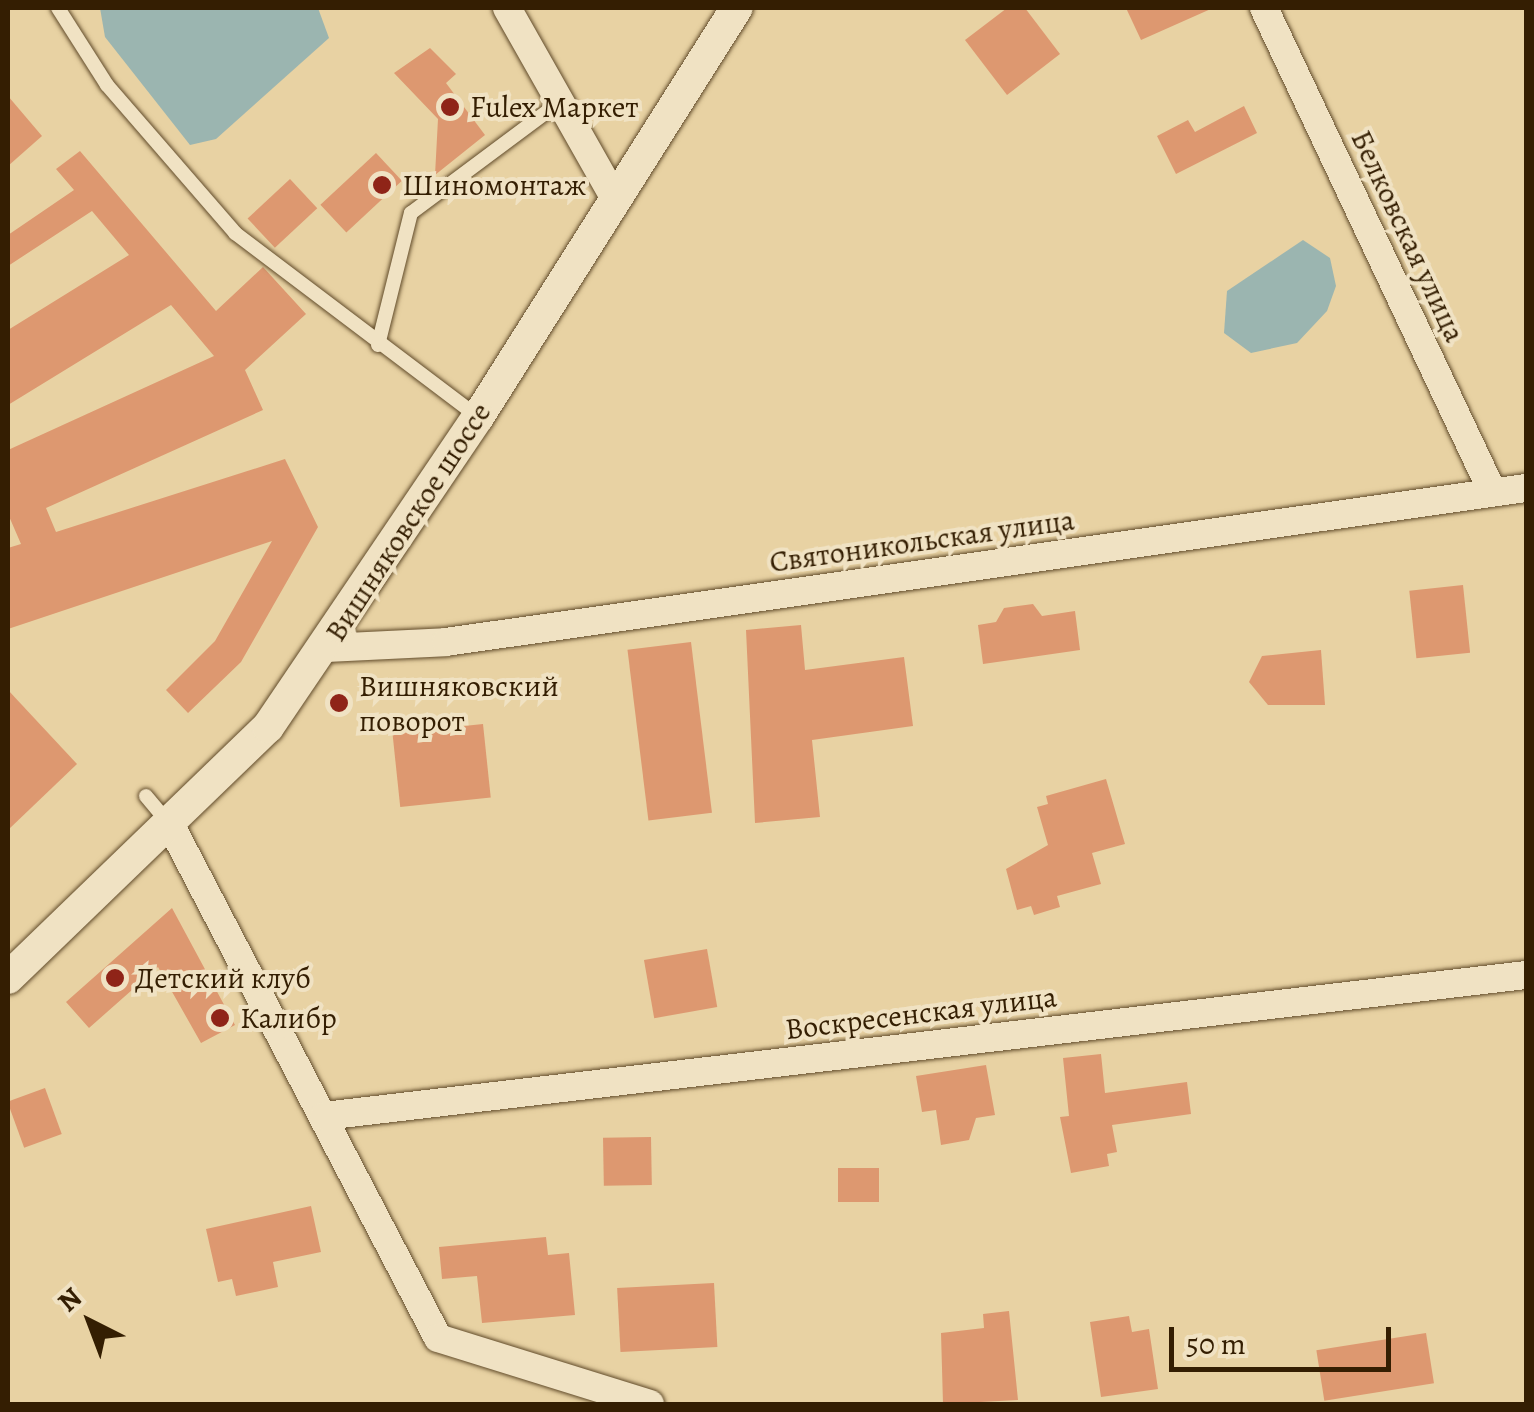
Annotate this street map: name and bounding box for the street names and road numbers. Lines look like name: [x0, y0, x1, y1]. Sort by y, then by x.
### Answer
street label: Белковская улица: [1343, 124, 1473, 348]
street label: Вишняковское шоссе: [317, 396, 499, 648]
street label: Святоникольская улица: [767, 502, 1077, 580]
street label: Воскресенская улица: [783, 978, 1059, 1048]

